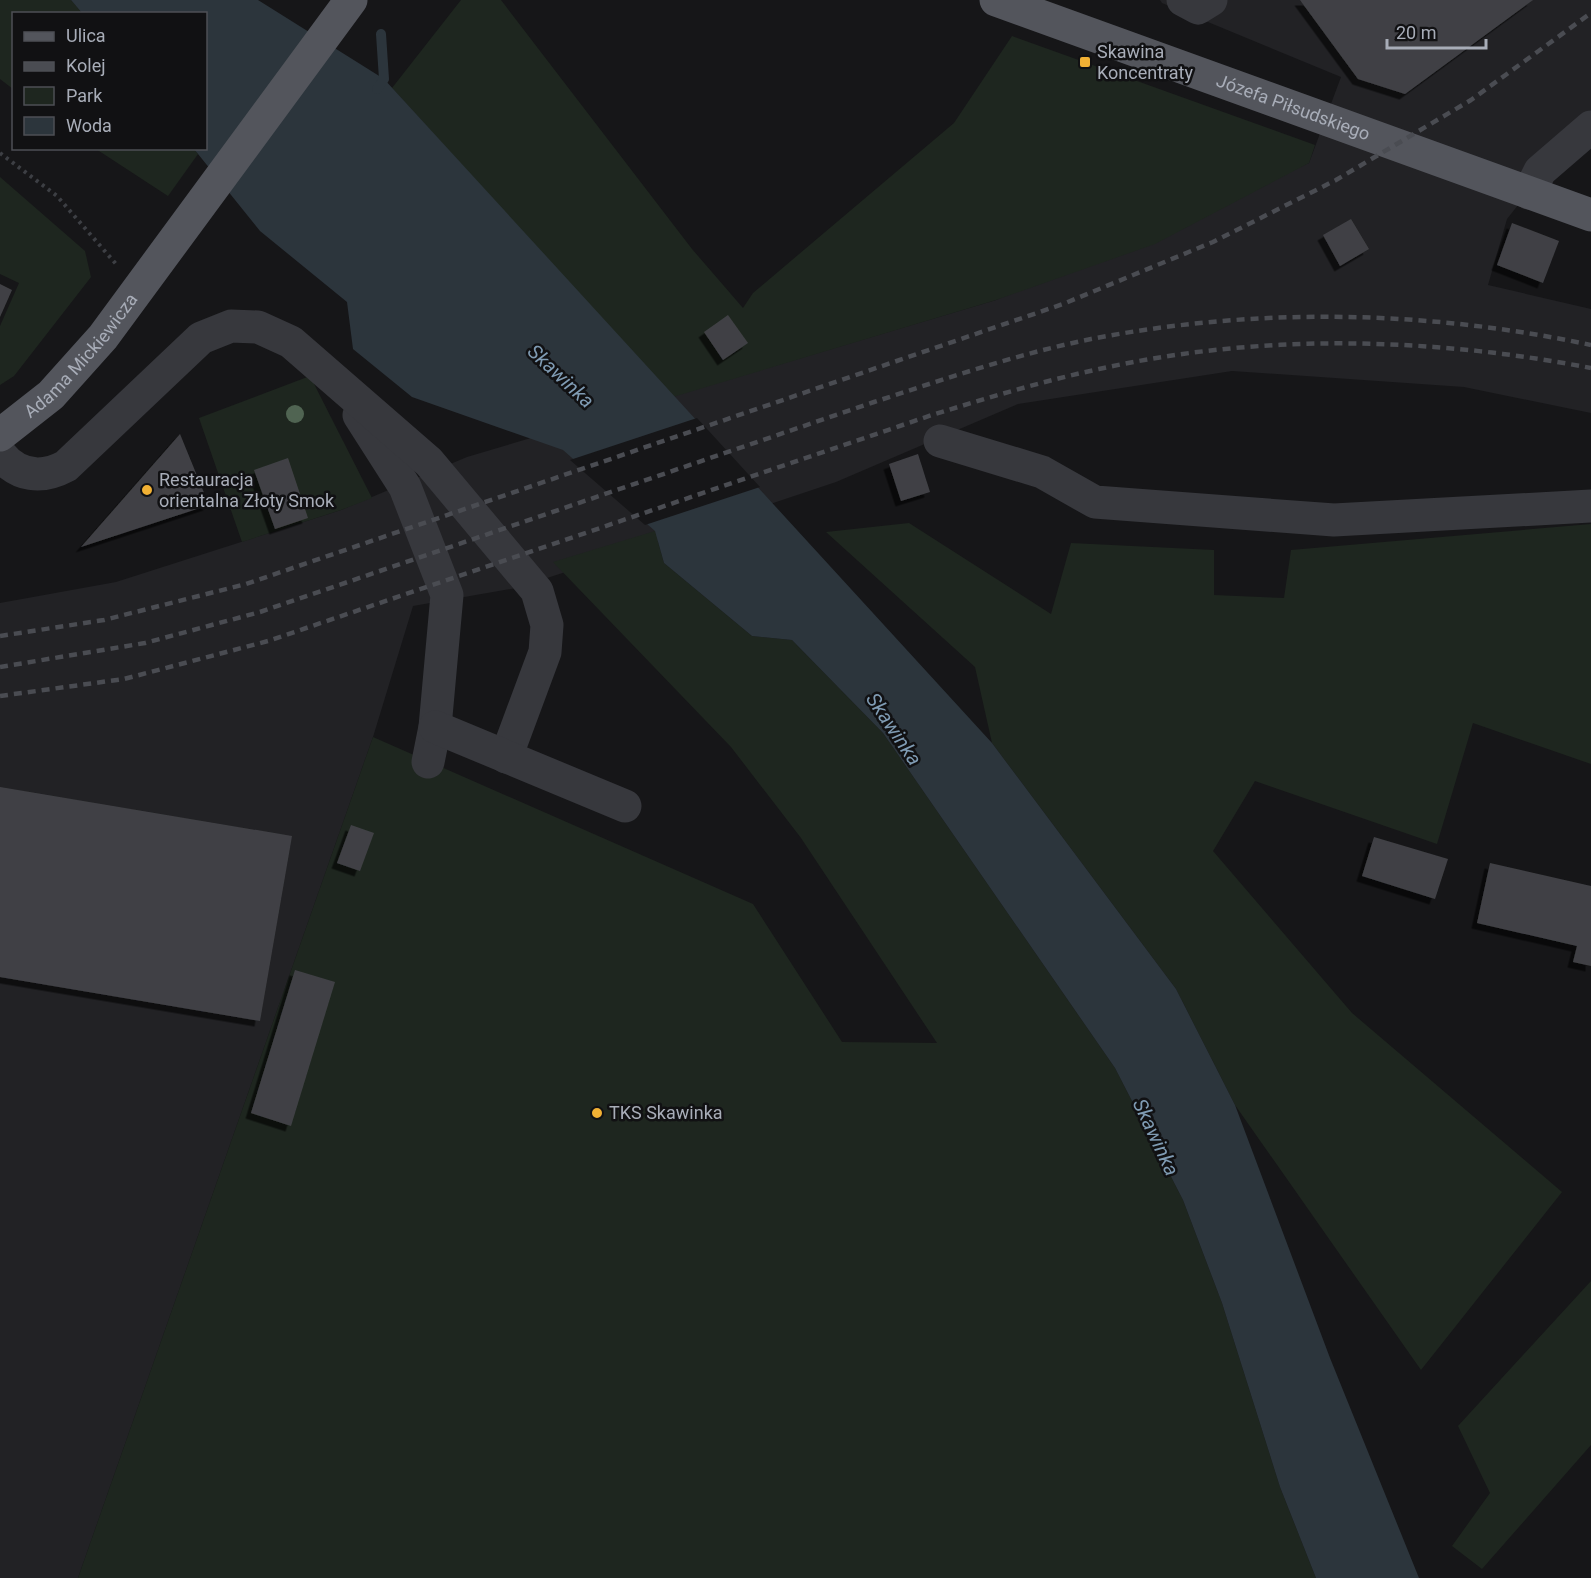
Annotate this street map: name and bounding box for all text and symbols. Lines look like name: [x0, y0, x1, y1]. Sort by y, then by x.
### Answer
legend: [12, 12, 207, 150]
scale bar: [1387, 12, 1486, 50]
text: 20 m: [1396, 22, 1436, 43]
text: Ulica: [66, 25, 106, 46]
place label: Skawina Koncentraty: [1097, 41, 1193, 83]
text: Kolej: [66, 55, 106, 76]
marker: Skawina Koncentraty: [1078, 55, 1092, 69]
street label: Józefa Piłsudskiego: [1214, 70, 1373, 144]
text: Park: [66, 85, 103, 106]
text: Woda: [66, 115, 112, 136]
street label: Adama Mickiewicza: [20, 289, 142, 422]
water label: Skawinka: [523, 339, 599, 413]
place label: Restauracja orientalna Złoty Smok: [159, 469, 335, 511]
marker: Restauracja orientalna Złoty Smok: [140, 483, 154, 497]
water label: Skawinka: [861, 688, 927, 770]
water label: Skawinka: [1128, 1095, 1184, 1179]
place label: TKS Skawinka: [609, 1102, 723, 1123]
marker: TKS Skawinka: [590, 1106, 604, 1120]

